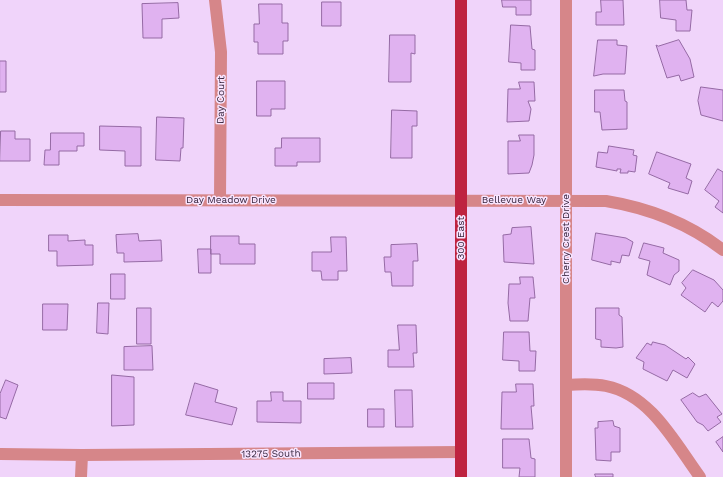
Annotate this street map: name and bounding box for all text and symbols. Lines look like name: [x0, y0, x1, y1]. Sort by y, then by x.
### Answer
street label: Day Court: [215, 76, 227, 124]
street label: Day Meadow Drive: [186, 194, 276, 206]
street label: Bellevue Way: [482, 194, 546, 206]
street label: Cherry Crest Drive: [560, 194, 572, 284]
street label: 300 East: [455, 216, 467, 260]
street label: 13275 South: [241, 447, 301, 461]

